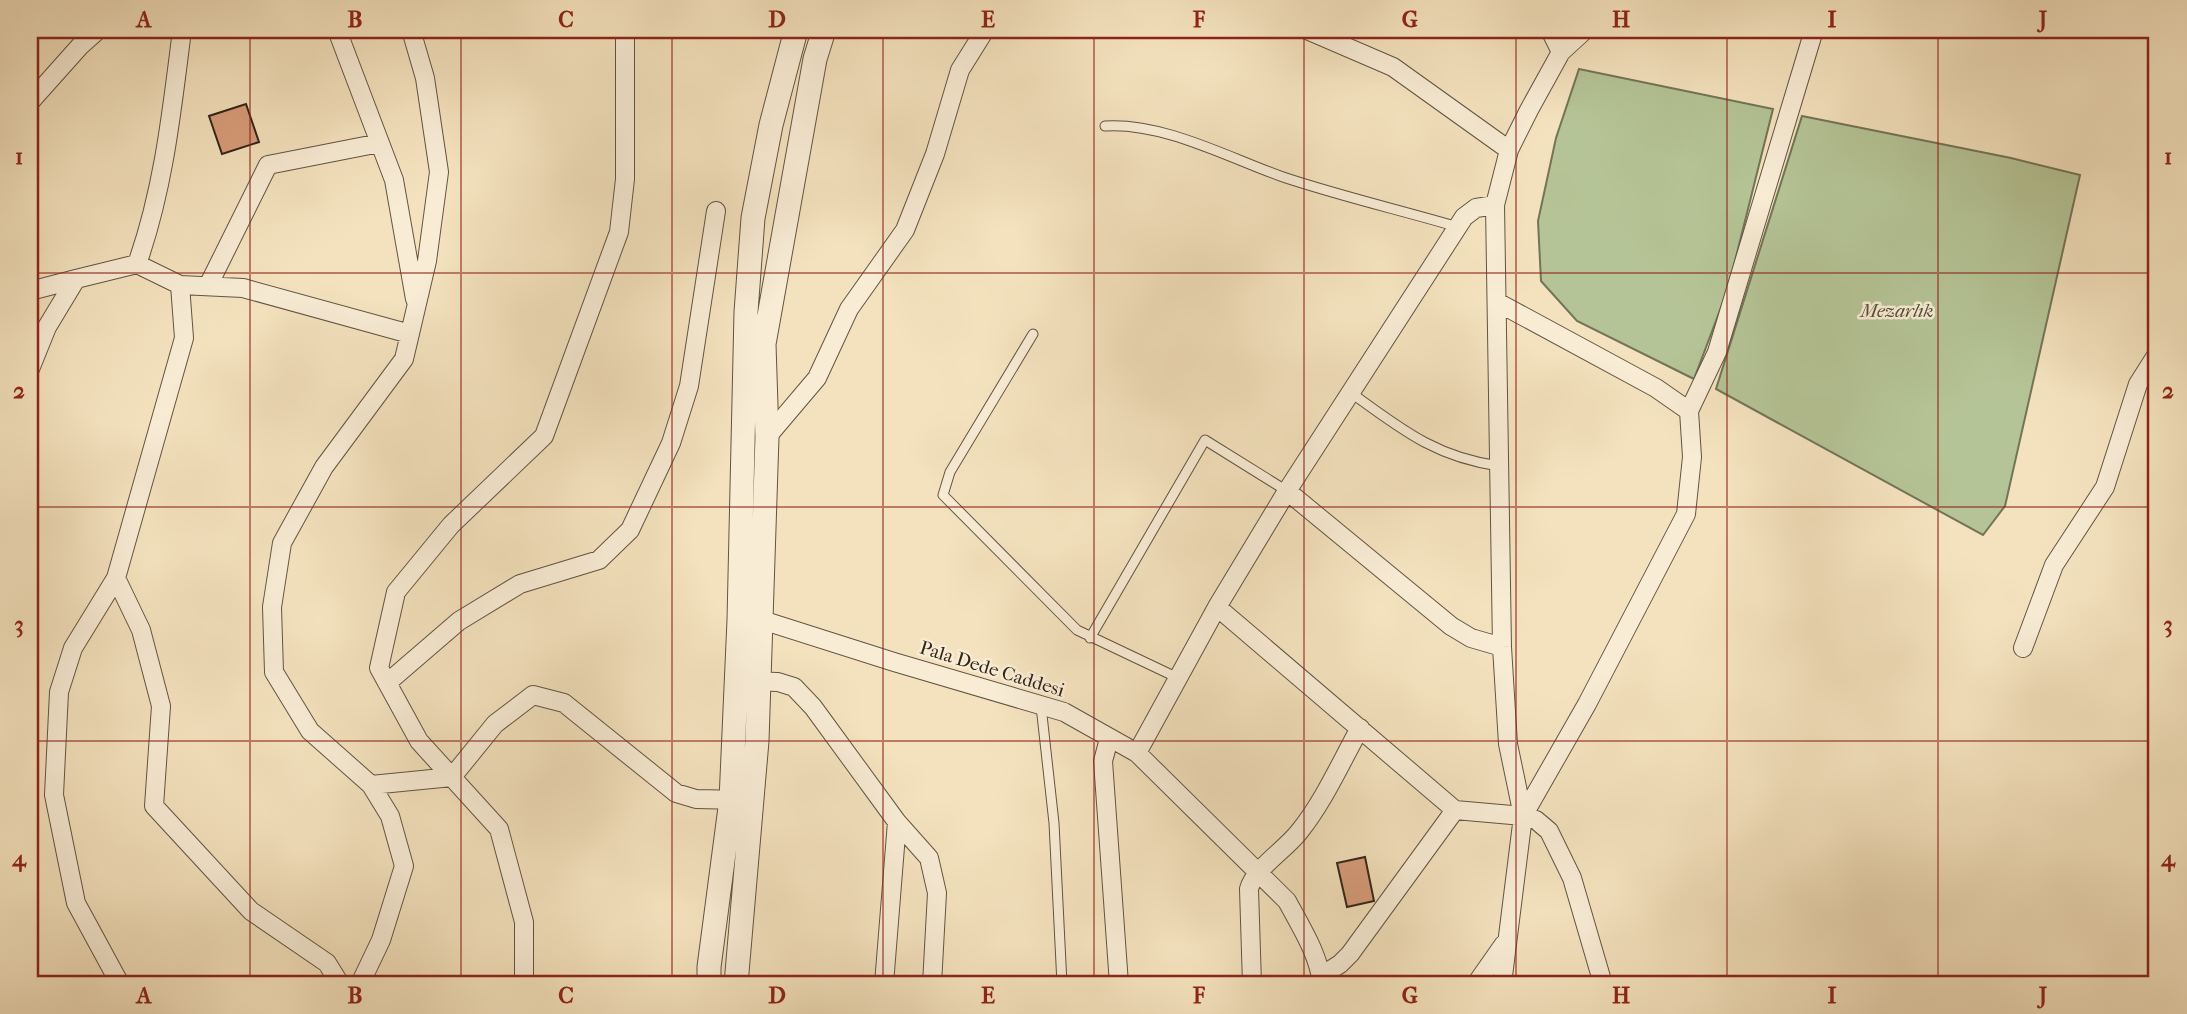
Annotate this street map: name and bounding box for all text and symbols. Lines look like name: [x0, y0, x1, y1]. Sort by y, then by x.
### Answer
text: A: [135, 6, 153, 33]
text: B: [348, 6, 363, 33]
text: C: [558, 6, 574, 33]
text: D: [768, 6, 786, 33]
text: E: [981, 6, 995, 33]
text: F: [1192, 6, 1206, 33]
text: G: [1402, 6, 1418, 33]
text: H: [1612, 6, 1630, 33]
text: I: [1828, 6, 1837, 33]
text: J: [2037, 6, 2048, 33]
text: 1: [15, 143, 23, 170]
text: 1: [2164, 143, 2172, 170]
park label: Mezarlık: [1859, 300, 1933, 322]
text: 2: [13, 377, 25, 404]
text: 2: [2162, 377, 2174, 404]
text: 3: [14, 611, 24, 638]
text: 3: [2163, 611, 2173, 638]
street label: Pala Dede Caddesi: [917, 637, 1067, 702]
text: 4: [11, 845, 27, 872]
text: 4: [2160, 845, 2176, 872]
text: A: [135, 982, 153, 1009]
text: B: [348, 982, 363, 1009]
text: C: [558, 982, 574, 1009]
text: D: [768, 982, 786, 1009]
text: E: [981, 982, 995, 1009]
text: F: [1192, 982, 1206, 1009]
text: G: [1402, 982, 1418, 1009]
text: H: [1612, 982, 1630, 1009]
text: I: [1828, 982, 1837, 1009]
text: J: [2037, 982, 2048, 1009]

